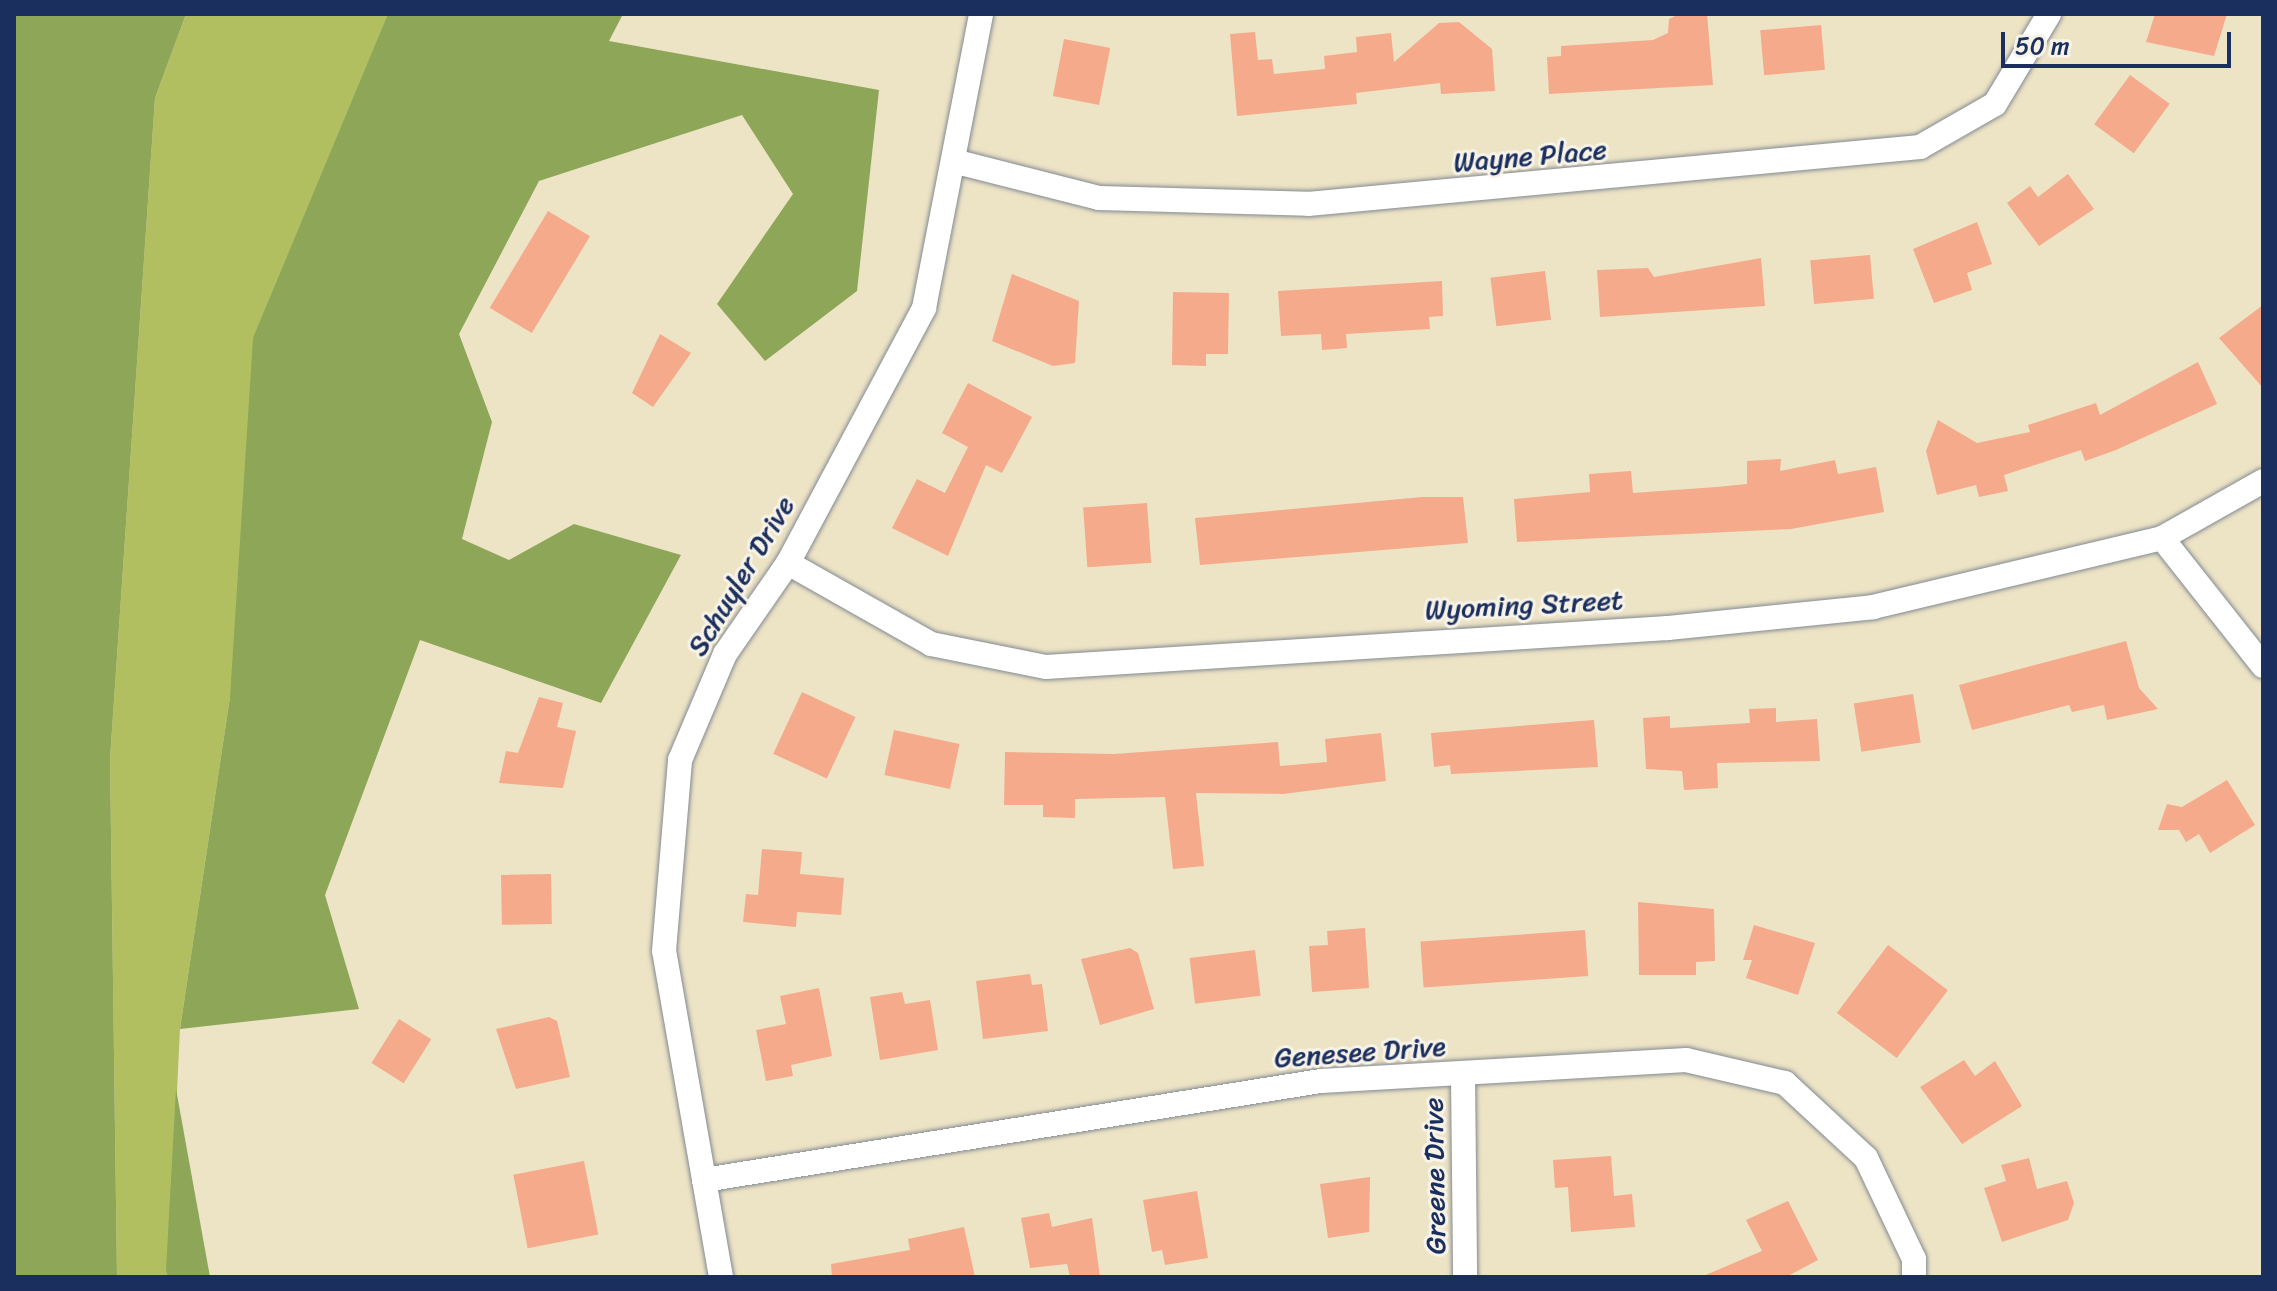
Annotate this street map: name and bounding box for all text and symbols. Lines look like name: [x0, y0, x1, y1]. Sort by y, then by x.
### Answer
scale bar: [2005, 16, 2235, 66]
text: 50 m: [2015, 25, 2070, 67]
street label: Wayne Place: [1452, 133, 1608, 179]
street label: Schuyler Drive: [680, 490, 802, 662]
street label: Wyoming Street: [1424, 583, 1624, 627]
street label: Genesee Drive: [1273, 1029, 1447, 1075]
street label: Greene Drive: [1417, 1097, 1453, 1255]

